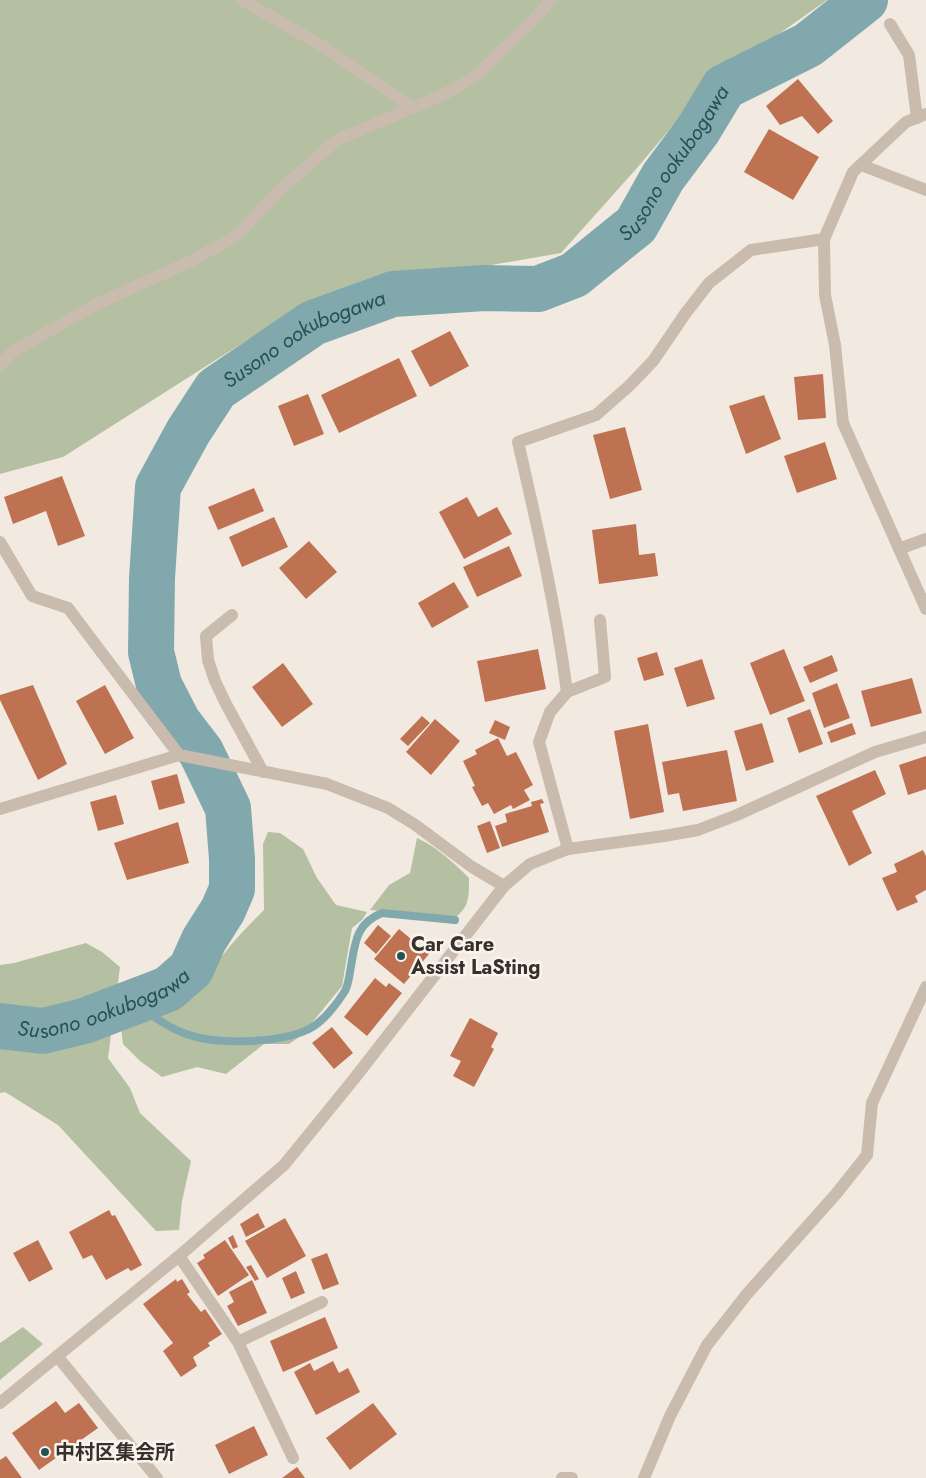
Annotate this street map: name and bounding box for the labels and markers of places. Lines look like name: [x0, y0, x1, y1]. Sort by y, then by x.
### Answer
place label: Car Care Assist LaSting: [410, 930, 540, 982]
marker: Car Care Assist LaSting: [395, 950, 407, 962]
place label: 中村区集会所: [55, 1438, 175, 1467]
marker: 中村区集会所: [39, 1446, 51, 1458]

